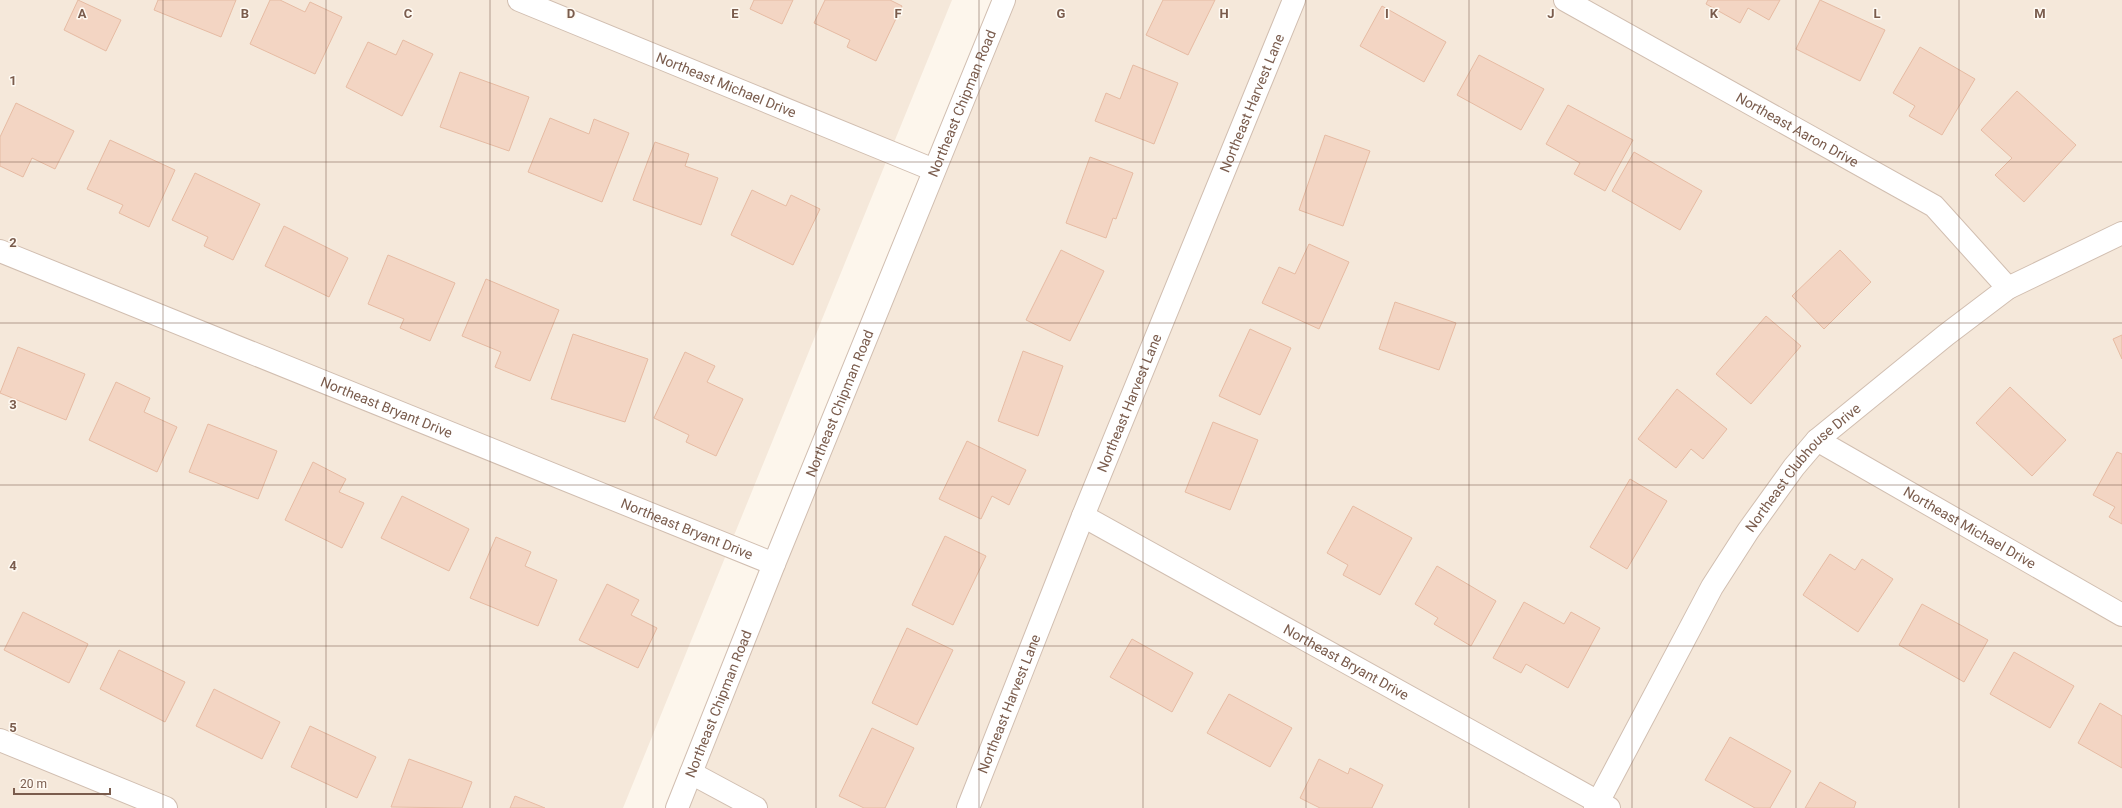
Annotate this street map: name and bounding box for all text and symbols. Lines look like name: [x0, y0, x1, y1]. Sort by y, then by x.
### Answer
text: A: [78, 6, 87, 21]
text: B: [241, 6, 249, 21]
text: C: [404, 6, 413, 21]
text: D: [567, 6, 575, 21]
text: E: [731, 6, 739, 21]
text: F: [894, 6, 902, 21]
text: G: [1057, 6, 1066, 21]
text: H: [1219, 6, 1229, 21]
text: I: [1385, 6, 1389, 21]
text: J: [1547, 6, 1555, 21]
text: K: [1710, 6, 1719, 21]
text: L: [1873, 6, 1881, 21]
text: M: [2034, 6, 2046, 21]
street label: Northeast Chipman Road: [925, 28, 999, 179]
street label: Northeast Harvest Lane: [1216, 31, 1287, 175]
street label: Northeast Michael Drive: [654, 49, 799, 121]
text: 1: [9, 73, 17, 88]
street label: Northeast Aaron Drive: [1733, 89, 1861, 170]
text: 2: [9, 235, 17, 250]
street label: Northeast Chipman Road: [802, 328, 877, 479]
street label: Northeast Harvest Lane: [1094, 331, 1165, 474]
street label: Northeast Bryant Drive: [318, 374, 455, 441]
text: 3: [9, 397, 17, 412]
street label: Northeast Clubhouse Drive: [1742, 400, 1864, 535]
street label: Northeast Michael Drive: [1901, 483, 2039, 572]
street label: Northeast Bryant Drive: [619, 495, 755, 563]
text: 4: [9, 558, 17, 573]
street label: Northeast Bryant Drive: [1281, 621, 1412, 703]
street label: Northeast Chipman Road: [682, 628, 755, 780]
street label: Northeast Harvest Lane: [974, 632, 1044, 776]
text: 5: [9, 720, 17, 735]
scale bar: [14, 770, 110, 796]
text: 20 m: [20, 777, 47, 791]

